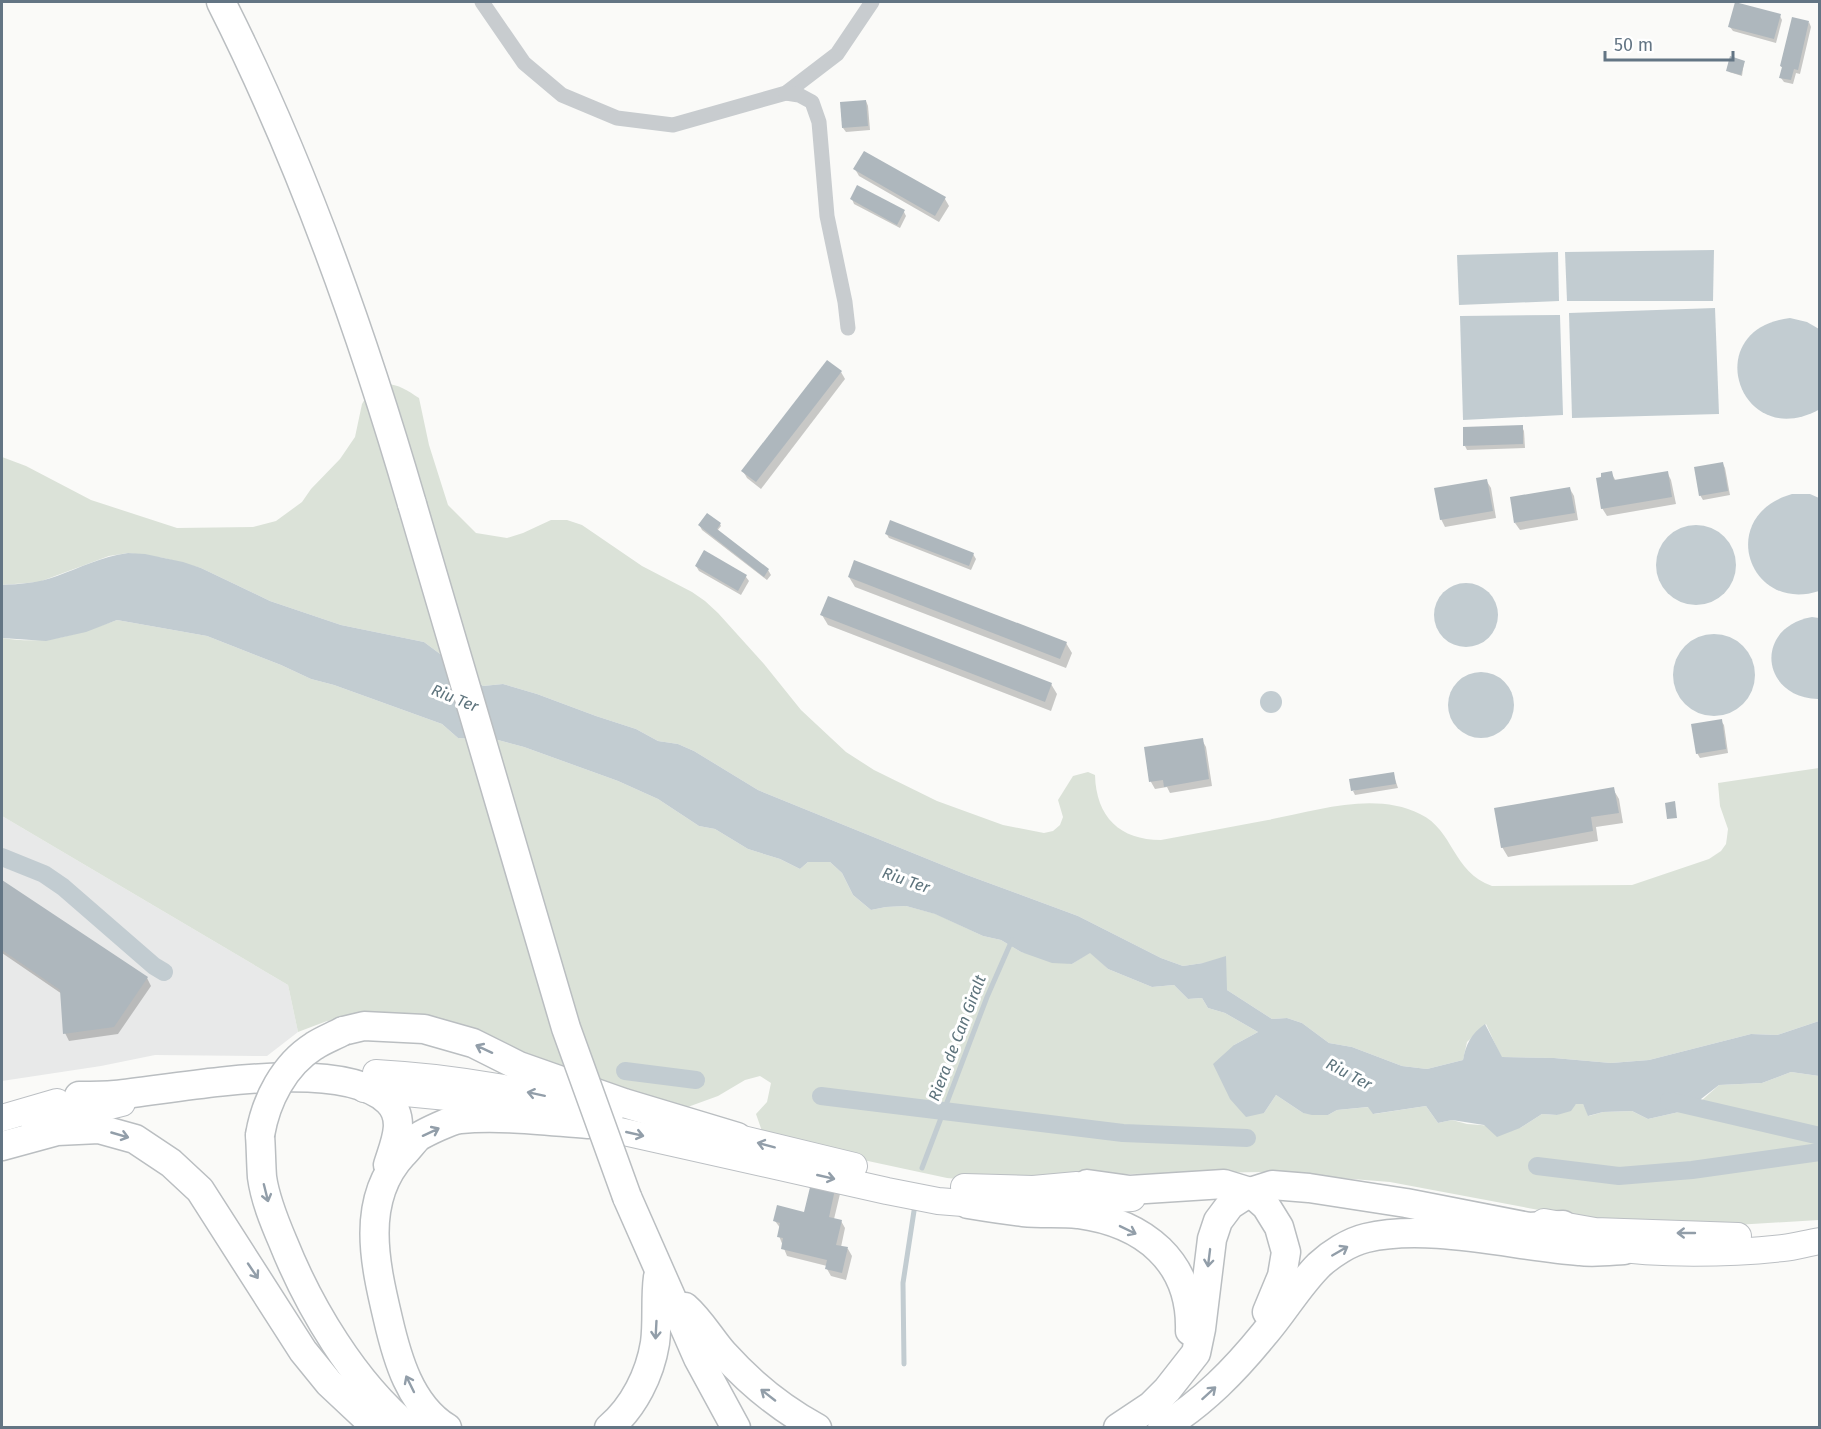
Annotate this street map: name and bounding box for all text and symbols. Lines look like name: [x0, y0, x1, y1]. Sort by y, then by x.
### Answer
scale bar: [1605, 24, 1732, 62]
text: 50 m: [1614, 34, 1653, 56]
water label: Riu Ter: [429, 680, 482, 716]
water label: Riu Ter: [880, 863, 933, 897]
water label: Riera de Can Giralt: [924, 972, 990, 1104]
one-way arrow: [475, 1042, 493, 1054]
water label: Riu Ter: [1323, 1054, 1376, 1094]
one-way arrow: [527, 1087, 546, 1099]
one-way arrow: [421, 1125, 439, 1137]
one-way arrow: [626, 1129, 645, 1141]
one-way arrow: [110, 1130, 129, 1141]
one-way arrow: [757, 1139, 776, 1150]
one-way arrow: [816, 1172, 835, 1184]
one-way arrow: [261, 1183, 273, 1202]
one-way arrow: [1119, 1224, 1137, 1236]
one-way arrow: [1676, 1227, 1696, 1239]
one-way arrow: [1331, 1244, 1348, 1256]
one-way arrow: [1204, 1248, 1215, 1268]
one-way arrow: [247, 1262, 259, 1279]
one-way arrow: [650, 1320, 661, 1340]
one-way arrow: [403, 1375, 415, 1393]
one-way arrow: [1201, 1386, 1216, 1400]
one-way arrow: [761, 1389, 777, 1402]

